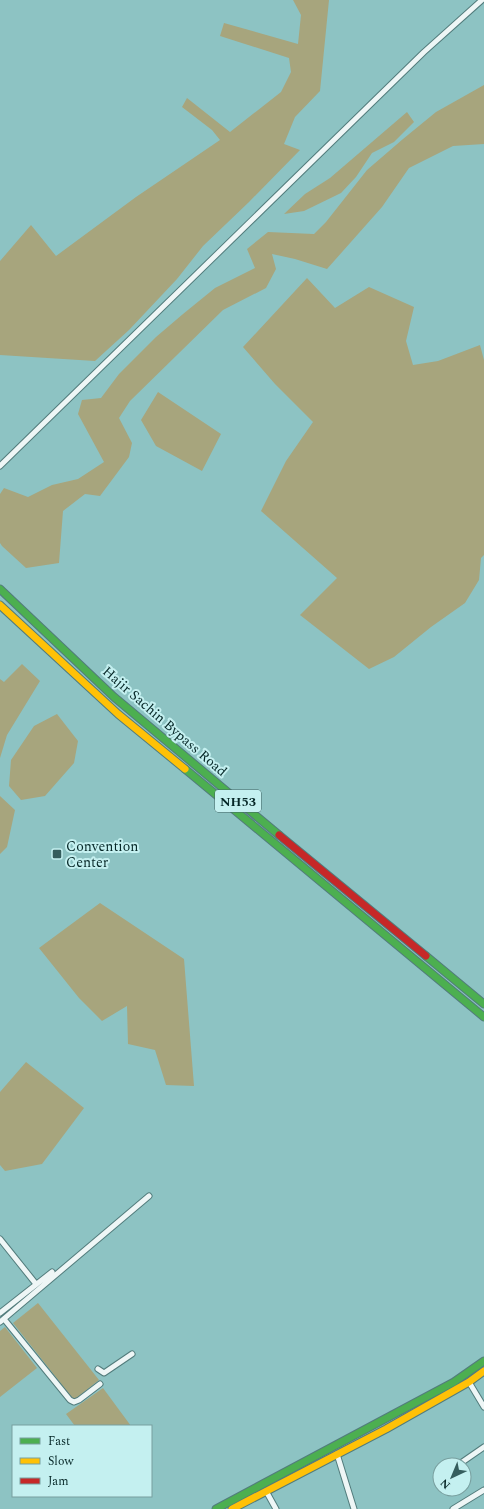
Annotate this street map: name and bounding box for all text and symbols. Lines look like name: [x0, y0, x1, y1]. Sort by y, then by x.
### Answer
street label: Hajir Sachin Bypass Road: [98, 661, 232, 782]
road number: NH53: [215, 790, 261, 812]
place label: Convention Center: [66, 836, 138, 873]
marker: Convention Center: [51, 848, 63, 860]
legend: [12, 1425, 152, 1497]
text: Fast: [48, 1432, 70, 1451]
text: Slow: [48, 1452, 74, 1471]
north arrow: [432, 1457, 472, 1497]
text: Jam: [48, 1472, 69, 1491]
text: N: [436, 1475, 455, 1493]

